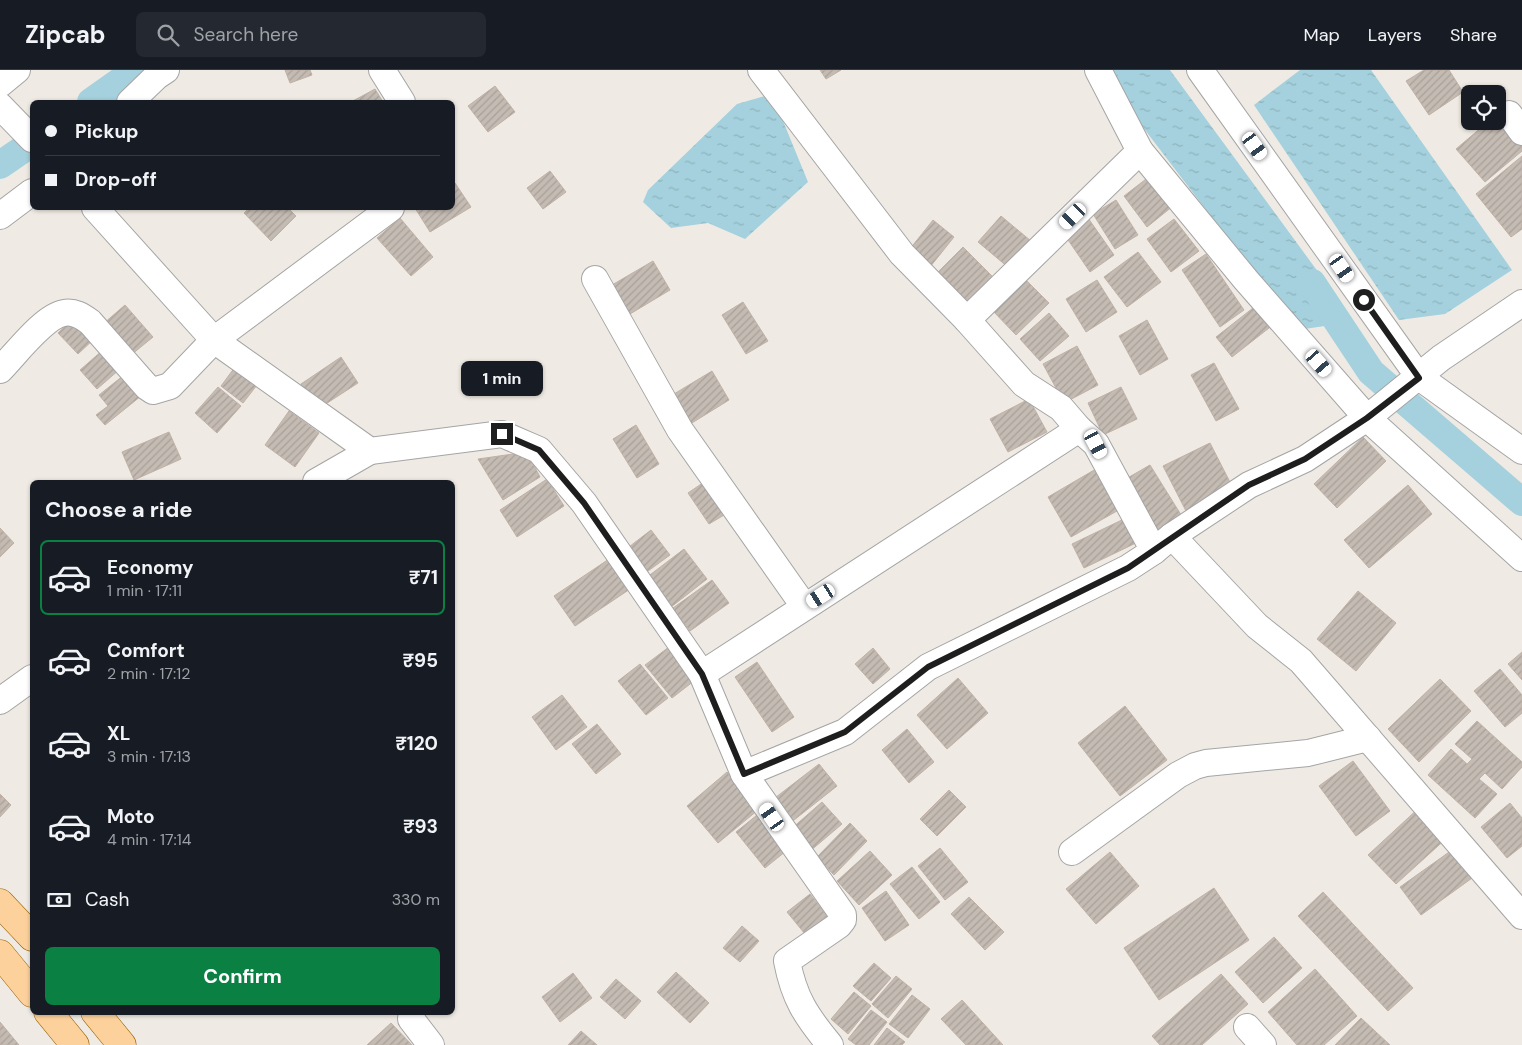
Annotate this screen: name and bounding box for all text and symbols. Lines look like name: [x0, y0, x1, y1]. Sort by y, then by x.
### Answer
search box: [136, 12, 486, 57]
text: Zipcab: [25, 19, 106, 50]
icon: search: [154, 21, 182, 49]
text: Search here: [194, 22, 298, 47]
text: Map: [1304, 23, 1340, 47]
text: Layers: [1368, 23, 1422, 47]
text: Share: [1450, 23, 1497, 47]
map controls: [1461, 85, 1506, 130]
button: locate: [1461, 85, 1506, 130]
text: Pickup: [75, 119, 139, 144]
car: [1240, 129, 1269, 163]
text: Drop-off: [75, 167, 157, 192]
car: [1057, 200, 1089, 232]
car: [1327, 251, 1356, 285]
route start: [1353, 289, 1375, 311]
car: [1303, 347, 1334, 379]
callout: 1 min: [461, 362, 543, 396]
text: 1 min: [483, 368, 521, 389]
route end: [491, 423, 513, 445]
car: [1082, 427, 1109, 461]
text: Choose a ride: [45, 495, 193, 524]
icon: car: [47, 555, 92, 600]
text: Economy: [107, 555, 194, 580]
text: ₹71: [409, 565, 438, 590]
text: 1 min · 17:11: [107, 580, 182, 601]
car: [804, 582, 837, 610]
icon: car: [47, 638, 92, 683]
text: Comfort: [107, 638, 185, 663]
text: ₹95: [402, 648, 438, 673]
text: 2 min · 17:12: [107, 663, 190, 684]
icon: car: [47, 721, 92, 766]
text: XL: [107, 721, 130, 746]
text: ₹120: [395, 731, 438, 756]
text: 3 min · 17:13: [107, 746, 191, 767]
car: [757, 800, 786, 834]
icon: car: [47, 804, 92, 849]
text: Moto: [107, 804, 155, 829]
text: ₹93: [403, 814, 438, 839]
text: 4 min · 17:14: [107, 829, 191, 850]
icon: cash: [45, 886, 73, 914]
text: Cash: [85, 887, 129, 912]
text: 330 m: [392, 889, 440, 910]
button: Confirm: [45, 947, 440, 1005]

